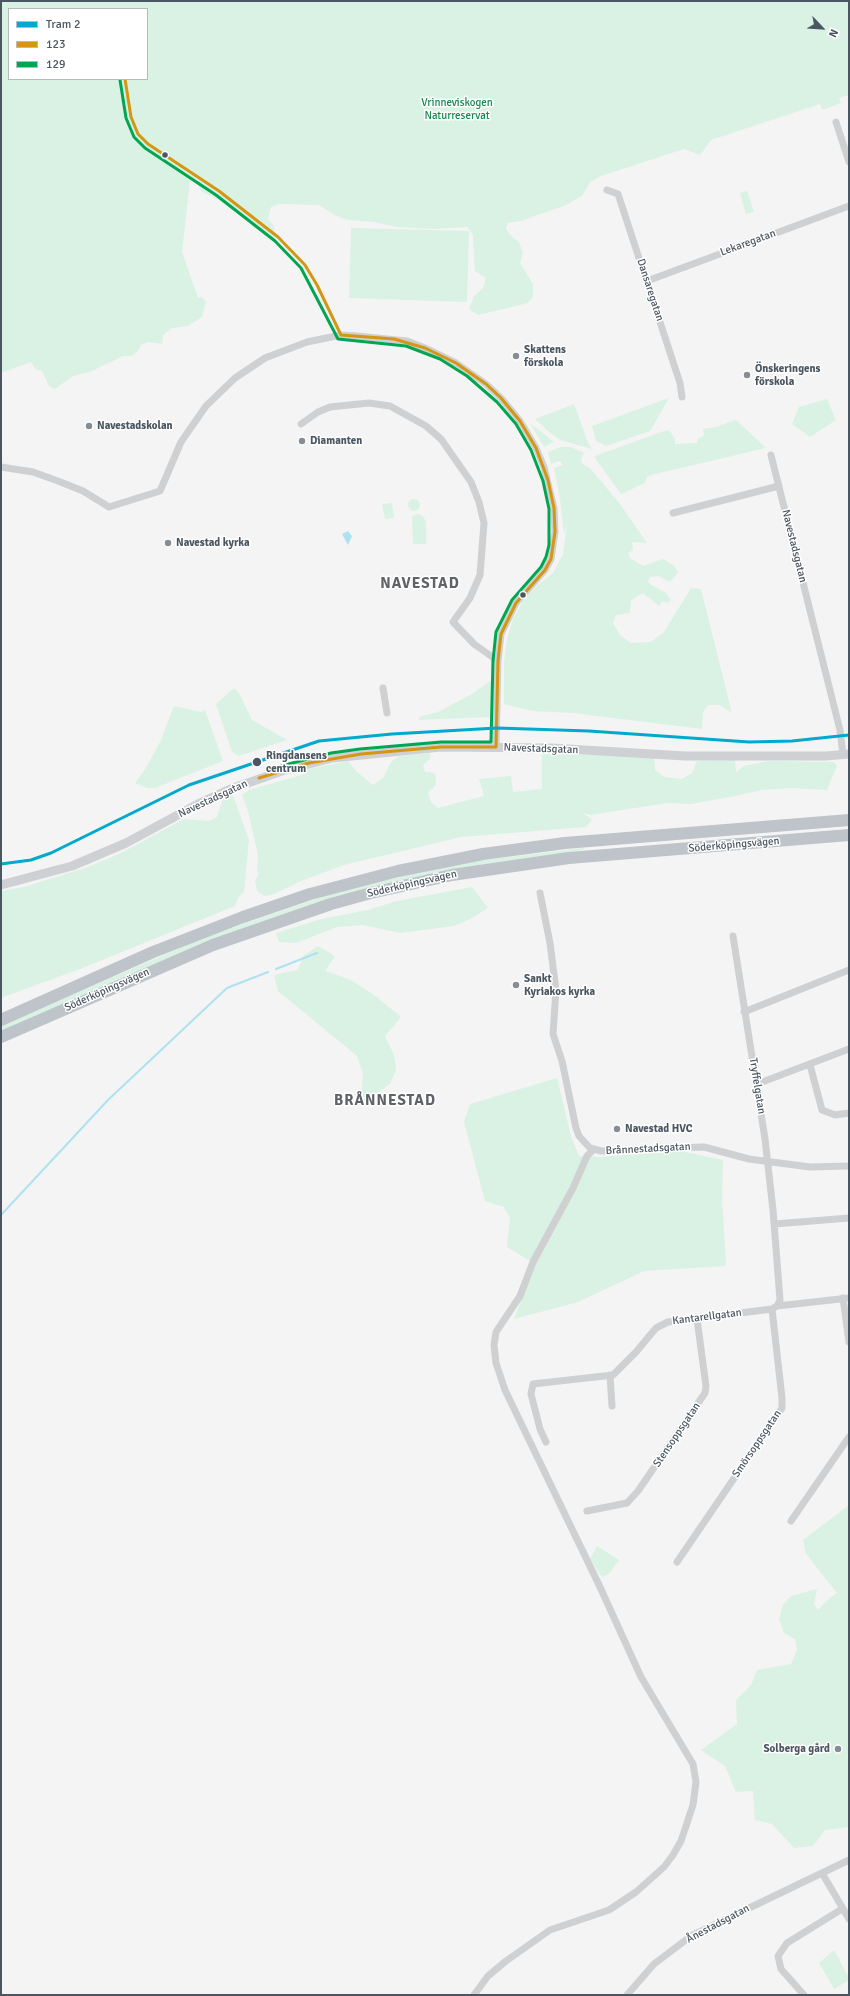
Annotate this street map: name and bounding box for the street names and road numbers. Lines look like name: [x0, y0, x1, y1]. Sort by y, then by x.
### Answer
street label: Lekaregatan: [718, 227, 778, 259]
street label: Dansaregatan: [634, 257, 666, 323]
street label: Navestadsgatan: [779, 508, 809, 584]
street label: Navestadsgatan: [503, 741, 579, 757]
street label: Navestadsgatan: [176, 777, 250, 821]
street label: Söderköpingsvägen: [688, 834, 780, 856]
street label: Söderköpingsvägen: [366, 867, 458, 901]
street label: Söderköpingsvägen: [63, 965, 151, 1015]
street label: Tryffelgatan: [746, 1057, 768, 1115]
street label: Brånnestadsgatan: [605, 1140, 691, 1158]
street label: Kantarellgatan: [672, 1306, 742, 1328]
street label: Stensoppsgatan: [651, 1400, 703, 1470]
street label: Smörsoppsgatan: [730, 1408, 784, 1480]
street label: Ånestadsgatan: [684, 1902, 752, 1946]

